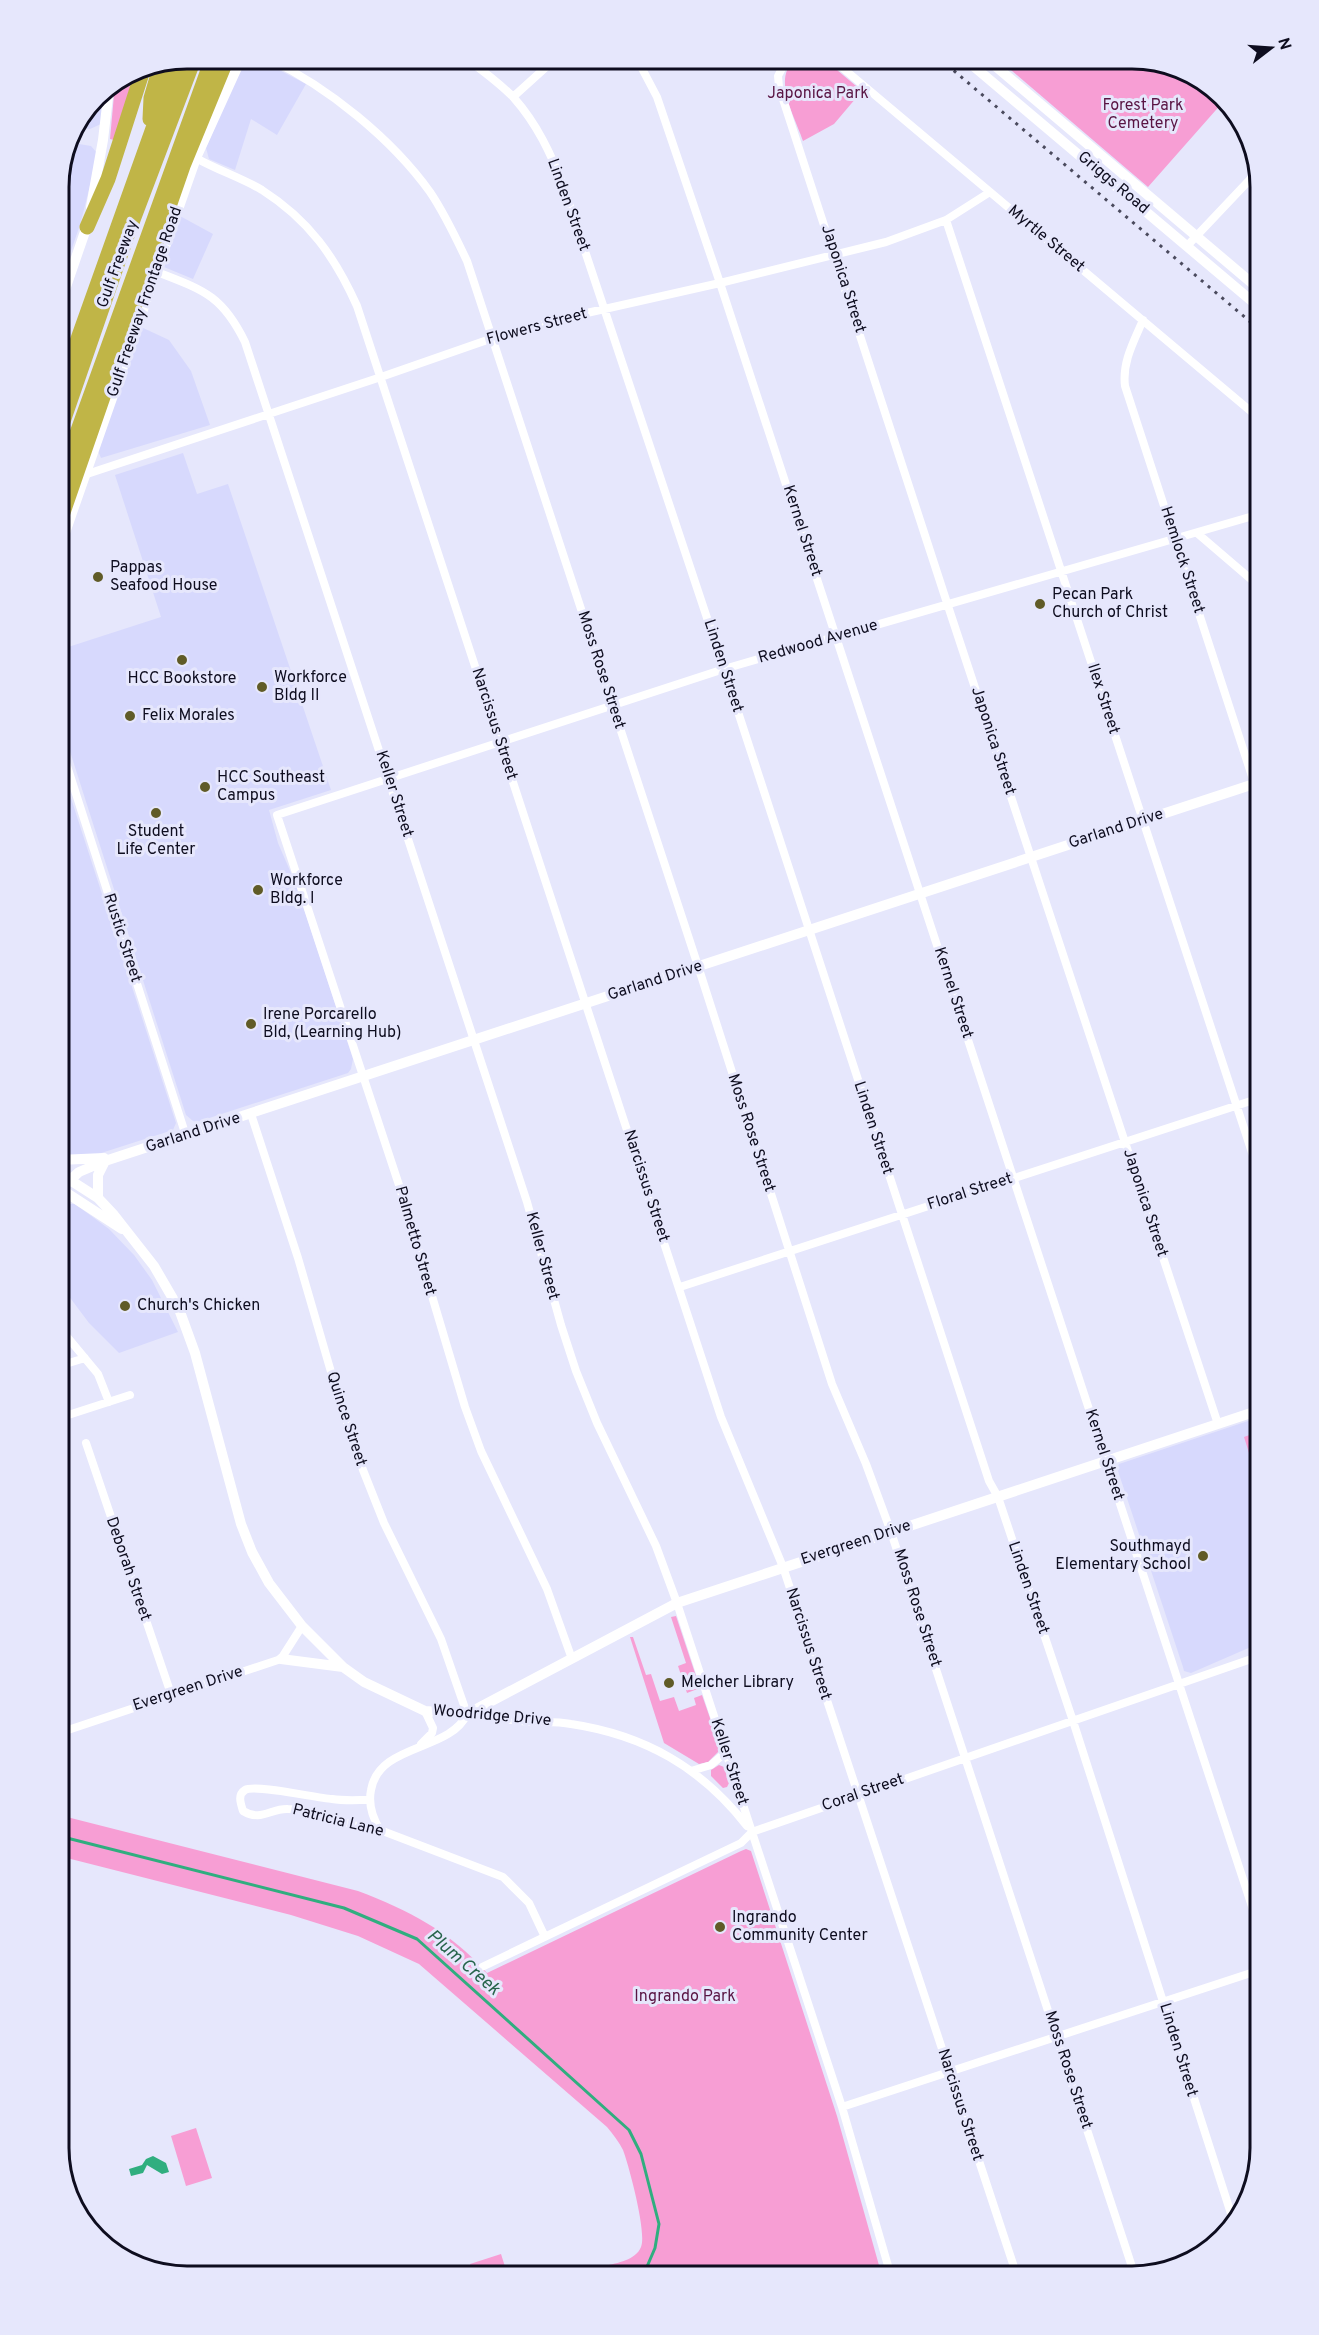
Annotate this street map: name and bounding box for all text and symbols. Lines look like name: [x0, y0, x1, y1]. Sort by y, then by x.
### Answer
north arrow: [1241, 18, 1301, 78]
text: N: [1272, 36, 1295, 53]
park label: Japonica Park: [767, 84, 869, 104]
park label: Forest Park Cemetery: [1102, 96, 1184, 134]
street label: Griggs Road: [1073, 147, 1153, 219]
street label: Linden Street: [542, 156, 594, 254]
street label: Myrtle Street: [1003, 201, 1089, 277]
street label: Gulf Freeway Frontage Road: [103, 204, 187, 400]
street label: Gulf Freeway: [93, 217, 143, 311]
street label: Japonica Street: [816, 222, 870, 336]
street label: Flowers Street: [484, 304, 590, 350]
street label: Kernel Street: [778, 483, 826, 579]
street label: Hemlock Street: [1155, 504, 1209, 616]
place label: Pappas Seafood House: [110, 558, 217, 596]
marker: Pappas Seafood House: [91, 570, 105, 584]
place label: Pecan Park Church of Christ: [1052, 585, 1168, 623]
marker: Pecan Park Church of Christ: [1033, 597, 1047, 611]
street label: Moss Rose Street: [572, 608, 630, 732]
street label: Redwood Avenue: [756, 615, 880, 669]
street label: Linden Street: [699, 617, 747, 715]
marker: HCC Bookstore: [175, 653, 189, 667]
street label: Ilex Street: [1082, 661, 1124, 737]
street label: Narcissus Street: [466, 665, 522, 783]
place label: Workforce Bldg II: [274, 668, 347, 706]
place label: HCC Bookstore: [128, 669, 236, 689]
marker: Workforce Bldg II: [255, 680, 269, 694]
street label: Japonica Street: [966, 684, 1020, 798]
place label: Felix Morales: [142, 706, 235, 726]
marker: Felix Morales: [123, 709, 137, 723]
street label: Keller Street: [371, 748, 417, 840]
place label: HCC Southeast Campus: [217, 768, 325, 806]
marker: HCC Southeast Campus: [198, 780, 212, 794]
street label: Garland Drive: [1066, 804, 1166, 854]
marker: Student Life Center: [149, 806, 163, 820]
place label: Student Life Center: [116, 822, 196, 860]
place label: Workforce Bldg. I: [270, 871, 343, 909]
marker: Workforce Bldg. I: [251, 883, 265, 897]
street label: Rustic Street: [98, 891, 146, 985]
street label: Kernel Street: [929, 945, 977, 1041]
street label: Garland Drive: [605, 956, 705, 1006]
place label: Irene Porcarello Bld, (Learning Hub): [263, 1005, 402, 1043]
marker: Irene Porcarello Bld, (Learning Hub): [244, 1017, 258, 1031]
street label: Moss Rose Street: [722, 1071, 780, 1195]
street label: Linden Street: [849, 1079, 897, 1177]
street label: Garland Drive: [143, 1108, 243, 1158]
street label: Narcissus Street: [618, 1127, 674, 1245]
street label: Japonica Street: [1118, 1146, 1172, 1260]
street label: Floral Street: [925, 1169, 1015, 1215]
street label: Palmetto Street: [390, 1184, 440, 1298]
street label: Keller Street: [521, 1210, 563, 1302]
place label: Church's Chicken: [137, 1296, 260, 1316]
marker: Church's Chicken: [118, 1299, 132, 1313]
street label: Quince Street: [321, 1369, 371, 1469]
street label: Kernel Street: [1080, 1407, 1128, 1503]
street label: Deborah Street: [101, 1514, 155, 1624]
street label: Evergreen Drive: [798, 1516, 914, 1570]
place label: Southmayd Elementary School: [1055, 1537, 1191, 1575]
street label: Linden Street: [1003, 1539, 1053, 1637]
street label: Moss Rose Street: [888, 1546, 946, 1670]
marker: Southmayd Elementary School: [1196, 1549, 1210, 1563]
street label: Narcissus Street: [780, 1585, 836, 1703]
street label: Evergreen Drive: [130, 1662, 246, 1716]
place label: Melcher Library: [681, 1673, 794, 1693]
marker: Melcher Library: [662, 1676, 676, 1690]
street label: Woodridge Drive: [432, 1701, 552, 1731]
street label: Keller Street: [706, 1716, 752, 1808]
street label: Coral Street: [819, 1770, 907, 1816]
street label: Patricia Lane: [290, 1800, 386, 1842]
place label: Ingrando Community Center: [732, 1908, 868, 1946]
marker: Ingrando Community Center: [713, 1920, 727, 1934]
water label: Plum Creek: [422, 1925, 505, 2002]
park label: Ingrando Park: [634, 1987, 736, 2007]
street label: Linden Street: [1154, 2001, 1202, 2099]
street label: Moss Rose Street: [1039, 2008, 1097, 2132]
street label: Narcissus Street: [932, 2046, 988, 2164]

